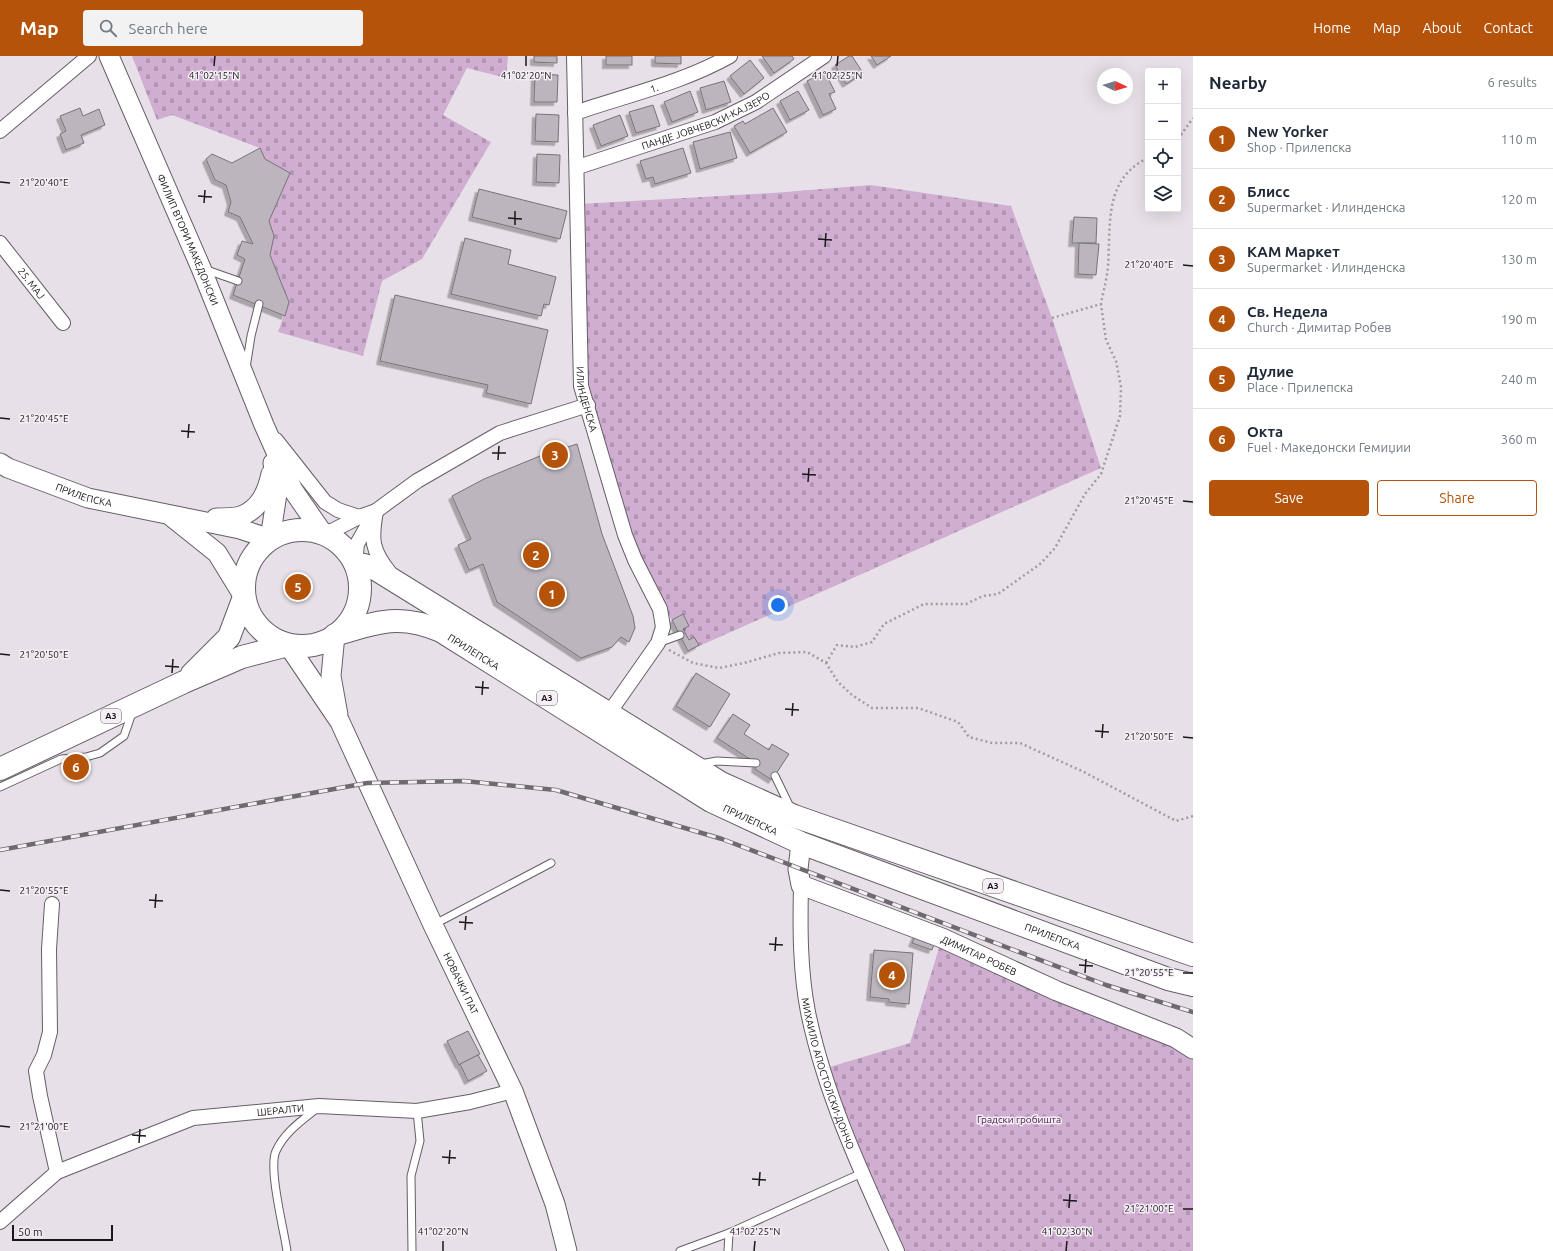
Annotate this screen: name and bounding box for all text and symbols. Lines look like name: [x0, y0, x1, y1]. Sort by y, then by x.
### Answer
search box: [83, 10, 363, 46]
text: Map: [20, 17, 59, 39]
icon: search: [97, 17, 119, 39]
text: Search here: [129, 20, 208, 37]
text: Home: [1313, 20, 1351, 36]
text: Map: [1373, 20, 1401, 36]
text: About: [1423, 20, 1462, 36]
text: Contact: [1484, 20, 1533, 36]
north arrow: [1097, 68, 1133, 104]
map controls: [1145, 68, 1181, 212]
button: +: [1145, 68, 1181, 104]
text: 41°02'15"N: [189, 70, 239, 81]
text: 41°02'20"N: [501, 70, 551, 81]
text: 41°02'25"N: [812, 70, 862, 81]
text: Nearby: [1209, 73, 1267, 92]
text: 6 results: [1487, 75, 1537, 89]
street label: 1.: [649, 81, 660, 94]
street label: ПАНДЕ ЈОВЧЕВСКИ-КАЈЗЕРО: [640, 89, 772, 151]
button: −: [1145, 104, 1181, 140]
text: New Yorker: [1247, 123, 1329, 140]
text: 1: [1218, 132, 1226, 146]
text: 110 m: [1501, 132, 1537, 146]
button: locate: [1145, 140, 1181, 176]
text: Shop · Прилепска: [1247, 140, 1352, 154]
street label: ФИЛИП ВТОРИ МАКЕДОНСКИ: [155, 172, 221, 307]
button: layers: [1145, 176, 1181, 212]
text: 21°20'40"E: [19, 177, 69, 188]
text: Блисс: [1247, 183, 1290, 200]
text: 2: [1218, 192, 1226, 206]
text: 120 m: [1501, 192, 1537, 206]
text: Supermarket · Илинденска: [1247, 200, 1406, 214]
text: КАМ Маркет: [1247, 243, 1340, 260]
text: 3: [1218, 252, 1226, 266]
text: 130 m: [1501, 252, 1537, 266]
text: 21°20'40"E: [1124, 259, 1174, 270]
text: Supermarket · Илинденска: [1247, 260, 1406, 274]
street label: 25. МАЈ: [16, 265, 47, 301]
text: Св. Недела: [1247, 303, 1328, 320]
text: 4: [1218, 312, 1226, 326]
text: 190 m: [1501, 312, 1537, 326]
text: Church · Димитар Робев: [1247, 320, 1391, 334]
text: Дулие: [1247, 363, 1294, 380]
street label: ИЛИНДЕНСКА: [575, 366, 600, 433]
text: 5: [1218, 372, 1226, 386]
text: 240 m: [1501, 372, 1537, 386]
text: Place · Прилепска: [1247, 380, 1353, 394]
text: 21°20'45"E: [19, 413, 69, 424]
text: Окта: [1247, 423, 1283, 440]
text: 6: [1218, 432, 1226, 446]
text: 360 m: [1501, 432, 1537, 446]
pin: 3: [542, 440, 568, 470]
text: Fuel · Македонски Гемиџии: [1247, 440, 1411, 454]
button: Save: [1209, 480, 1369, 516]
button: Share: [1377, 480, 1537, 516]
street label: ПРИЛЕПСКА: [54, 481, 113, 508]
text: 21°20'45"E: [1124, 495, 1174, 506]
pin: 2: [523, 540, 549, 570]
pin: 5: [285, 572, 311, 602]
pin: 1: [539, 579, 565, 609]
your location: [768, 595, 788, 615]
street label: ПРИЛЕПСКА: [446, 631, 502, 672]
text: 21°20'50"E: [19, 649, 69, 660]
road number: A3: [537, 691, 557, 705]
road number: A3: [101, 709, 121, 723]
text: 21°20'50"E: [1124, 731, 1174, 742]
pin: 6: [63, 752, 89, 782]
street label: ПРИЛЕПСКА: [722, 802, 780, 837]
road number: A3: [983, 879, 1003, 893]
text: 21°20'55"E: [19, 885, 69, 896]
street label: ПРИЛЕПСКА: [1023, 921, 1082, 952]
street label: ДИМИТАР РОБЕВ: [940, 933, 1019, 977]
street label: НОВАЧКИ ПАТ: [442, 951, 481, 1017]
pin: 4: [879, 960, 905, 990]
text: 21°20'55"E: [1124, 967, 1174, 978]
street label: МИХАИЛО АПОСТОЛСКИ-ДОНЧО: [800, 997, 857, 1151]
street label: ШЕРАЛТИ: [256, 1102, 305, 1117]
park label: Градски гробишта: [977, 1114, 1061, 1125]
text: 21°21'00"E: [19, 1121, 69, 1132]
text: 21°21'00"E: [1124, 1203, 1174, 1214]
scale bar: [12, 1223, 113, 1242]
text: 50 m: [18, 1226, 42, 1238]
text: 41°02'20"N: [418, 1226, 468, 1237]
text: 41°02'25"N: [730, 1226, 780, 1237]
text: 41°02'30"N: [1042, 1226, 1092, 1237]

